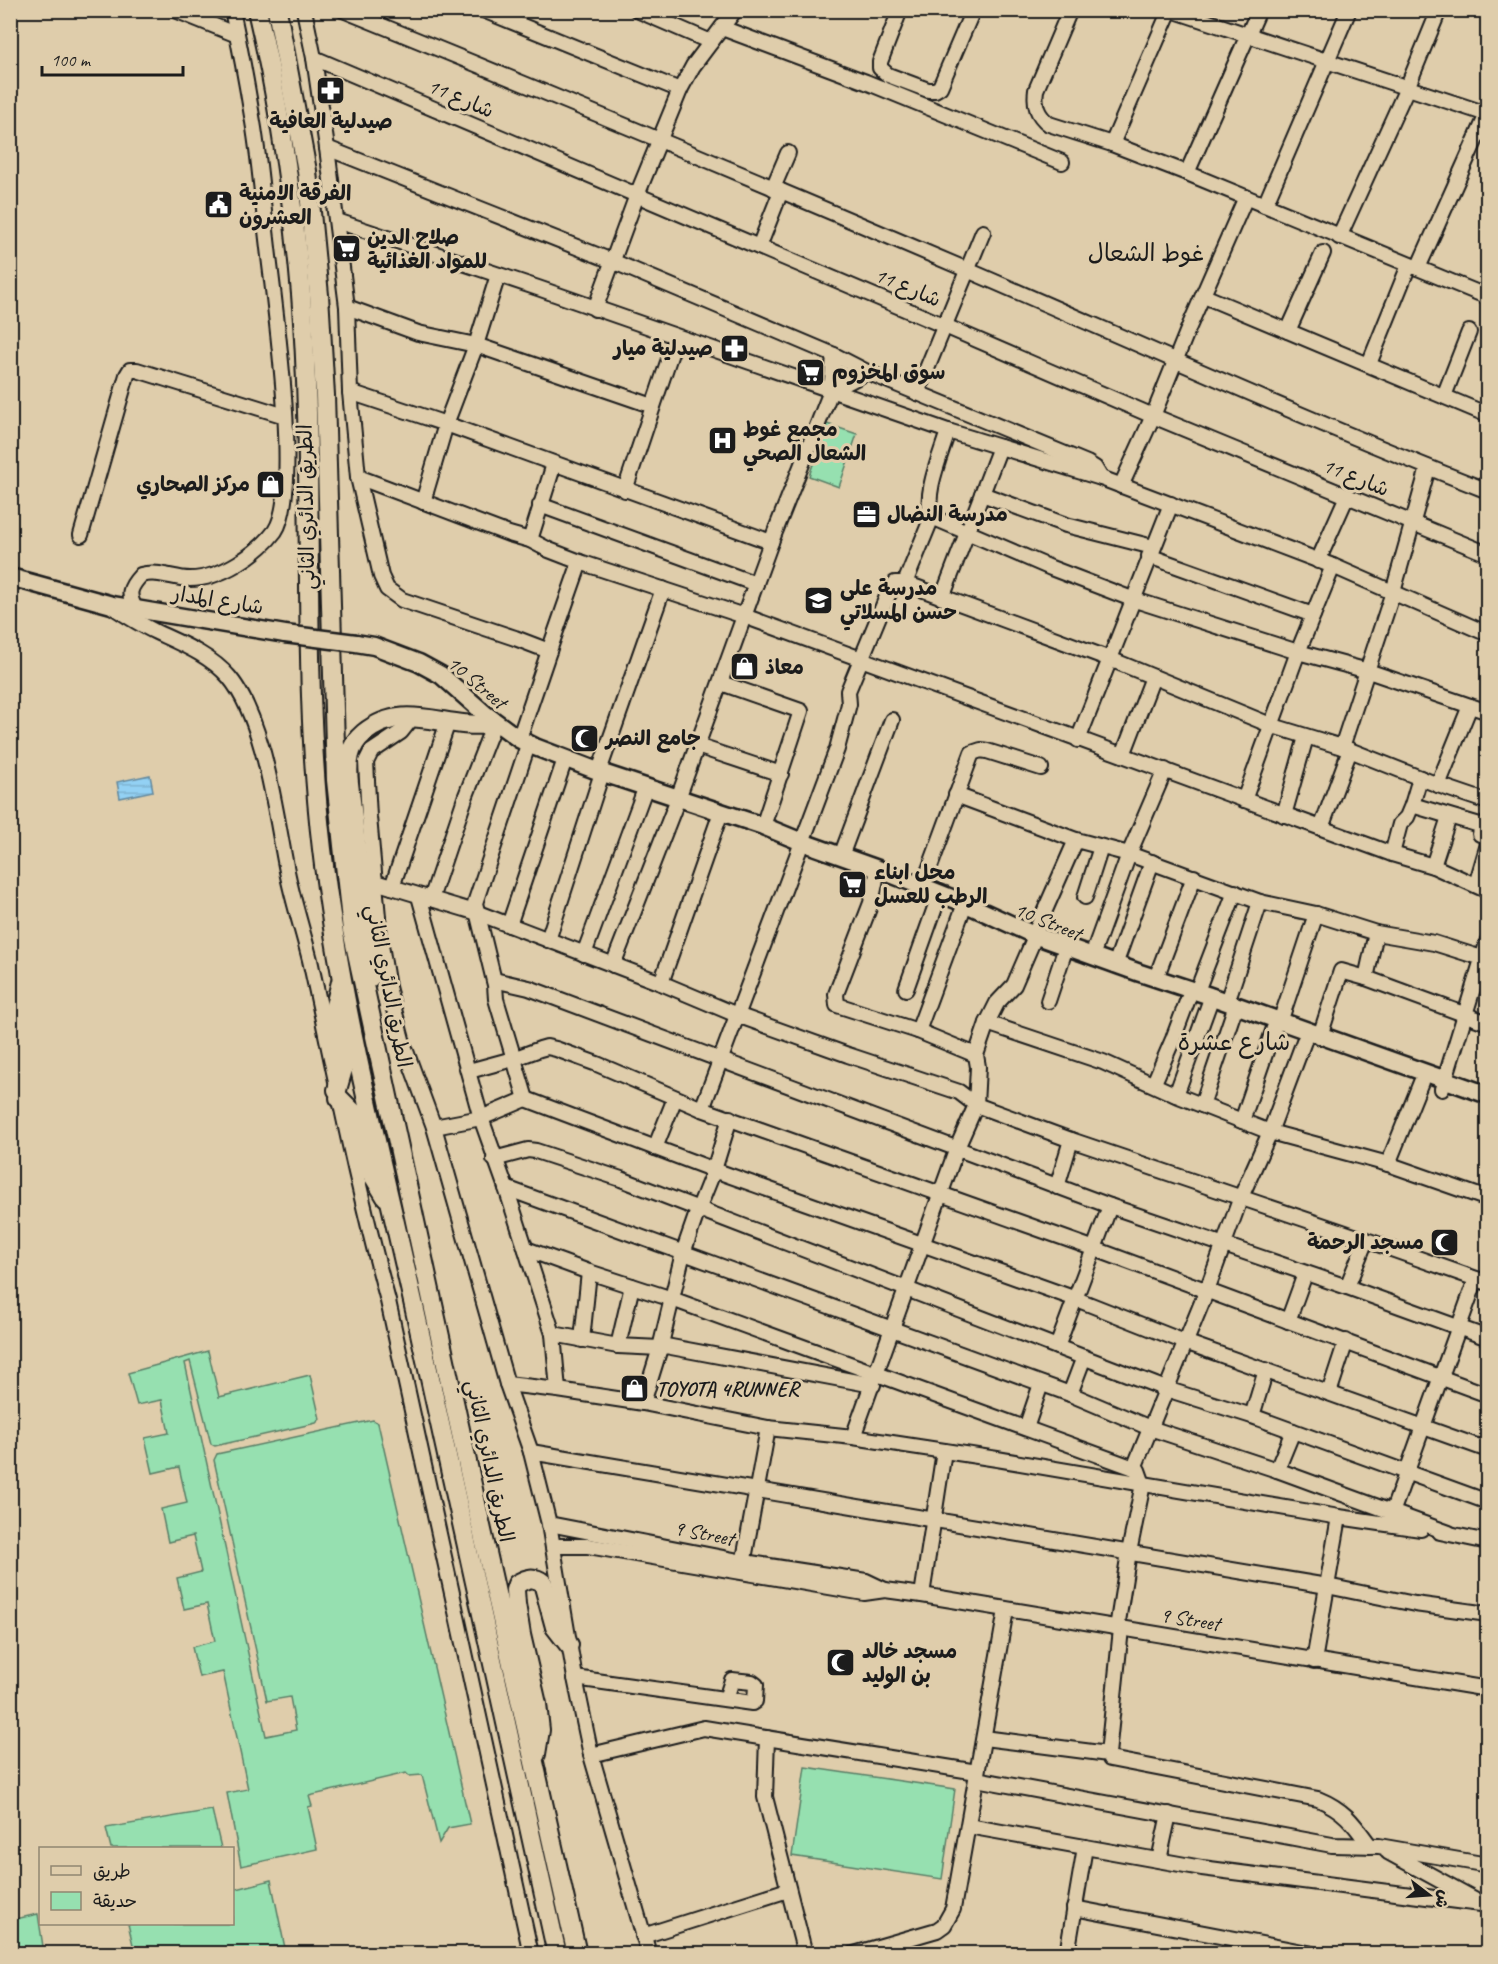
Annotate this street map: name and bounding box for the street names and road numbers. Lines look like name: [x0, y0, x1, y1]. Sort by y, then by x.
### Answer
street label: شارع 11: [423, 72, 498, 125]
street label: شارع 11: [870, 261, 945, 314]
street label: الطريق الدائري الثاني: [292, 424, 326, 590]
street label: شارع 11: [1318, 452, 1393, 504]
street label: شارع المدار: [168, 580, 265, 622]
street label: 10 Street: [442, 650, 514, 716]
street label: 10 Street: [1011, 896, 1088, 947]
street label: الطريق الدائري الثاني: [355, 902, 418, 1071]
street label: الطريق الدائري الثاني: [454, 1377, 520, 1546]
street label: 9 Street: [672, 1514, 739, 1552]
street label: 9 Street: [1158, 1601, 1225, 1637]

